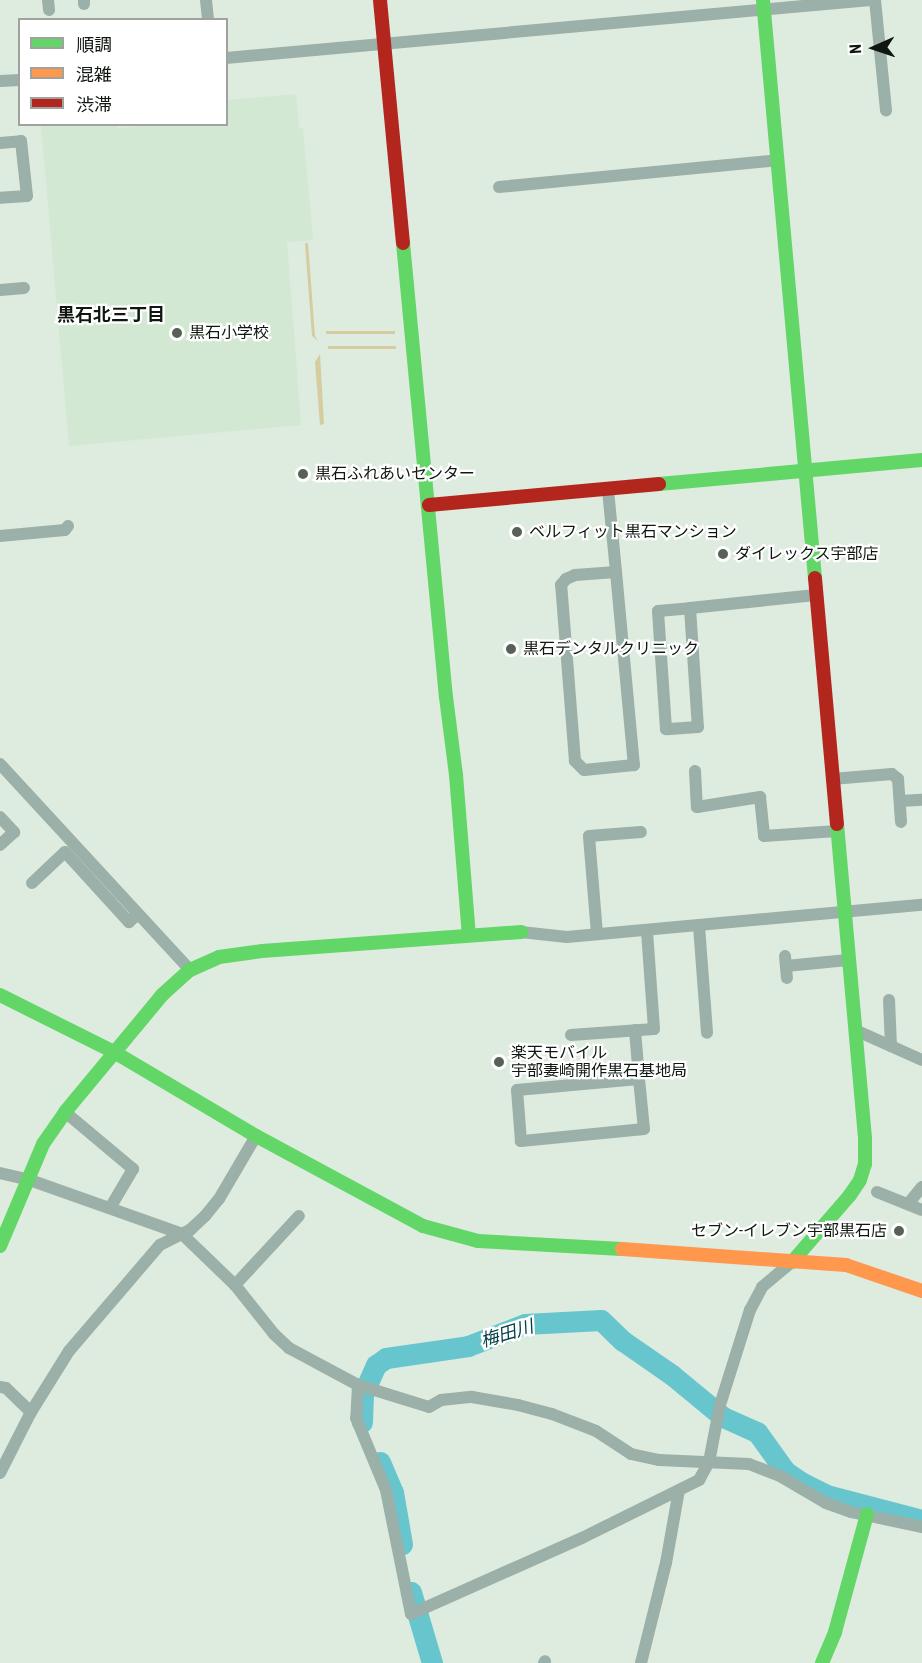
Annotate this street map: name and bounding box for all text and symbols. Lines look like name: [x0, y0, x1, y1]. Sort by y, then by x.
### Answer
legend: [18, 18, 228, 126]
north arrow: [844, 18, 904, 78]
text: 順調: [76, 34, 112, 55]
text: N: [846, 44, 865, 54]
text: 混雑: [76, 64, 112, 85]
text: 渋滞: [76, 94, 112, 115]
district label: 黒石北三丁目: [57, 304, 165, 326]
place label: 黒石小学校: [189, 323, 269, 343]
marker: 黒石小学校: [170, 326, 184, 340]
place label: 黒石ふれあいセンター: [315, 464, 475, 484]
marker: 黒石ふれあいセンター: [296, 467, 310, 481]
place label: ベルフィット黒石マンション: [529, 522, 737, 542]
marker: ベルフィット黒石マンション: [510, 525, 524, 539]
place label: ダイレックス宇部店: [735, 544, 879, 564]
marker: ダイレックス宇部店: [716, 547, 730, 561]
place label: 黒石デンタルクリニック: [523, 639, 699, 659]
marker: 黒石デンタルクリニック: [504, 642, 518, 656]
place label: 楽天モバイル 宇部妻崎開作黒石基地局: [511, 1043, 687, 1081]
marker: 楽天モバイル 宇部妻崎開作黒石基地局: [492, 1055, 506, 1069]
place label: セブン-イレブン宇部黒石店: [691, 1221, 887, 1241]
marker: セブン-イレブン宇部黒石店: [892, 1224, 906, 1238]
water label: 梅田川: [478, 1316, 536, 1352]

